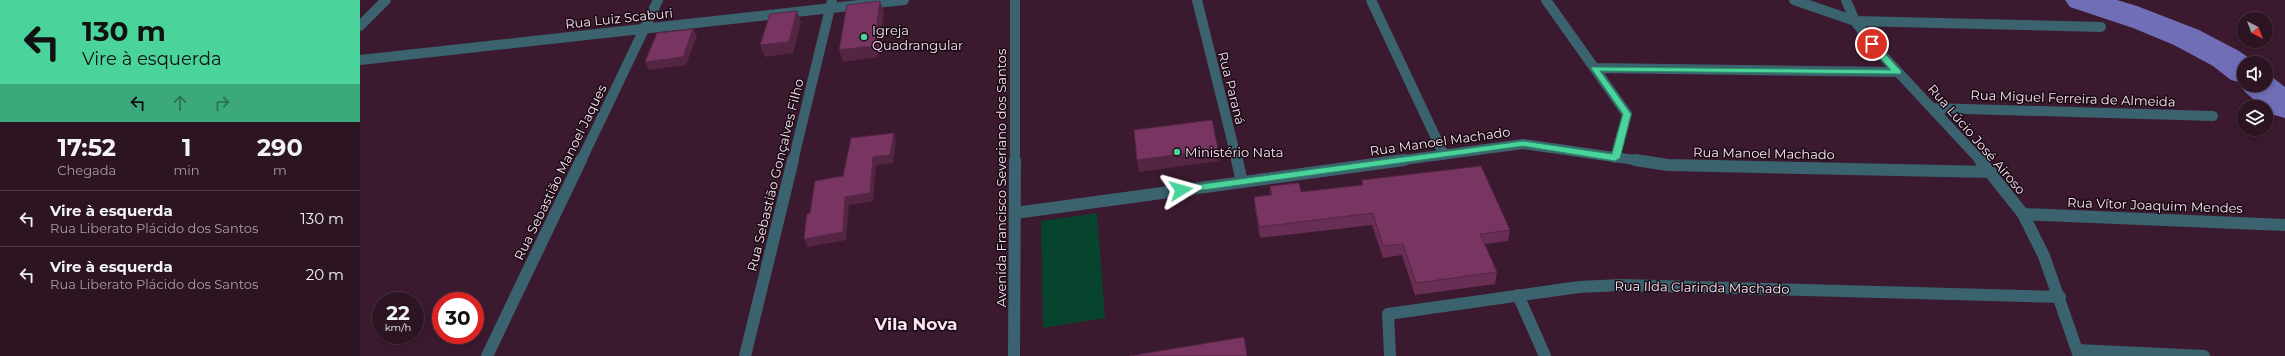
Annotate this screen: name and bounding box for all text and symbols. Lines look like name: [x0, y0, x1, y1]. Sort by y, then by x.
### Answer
street label: Rua Luiz Scaburi: [564, 4, 674, 32]
north arrow: [2237, 12, 2273, 48]
map controls: [2237, 12, 2273, 136]
text: 130 m: [82, 14, 166, 48]
icon: left: [16, 16, 68, 68]
place label: Igreja Quadrangular: [872, 22, 963, 53]
pin: [1855, 27, 1889, 61]
marker: Igreja Quadrangular: [859, 32, 869, 42]
icon: arrive: [1861, 33, 1883, 55]
text: Vire à esquerda: [82, 48, 222, 70]
street label: Avenida Francisco Severiano dos Santos: [993, 49, 1009, 307]
street label: Rua Paraná: [1215, 50, 1249, 126]
button: sound: [2237, 56, 2273, 92]
street label: Rua Sebastião Gonçalves Filho: [743, 77, 807, 273]
street label: Rua Lúcio José Airoso: [1925, 81, 2029, 197]
street label: Rua Sebastião Manoel Jaques: [510, 82, 610, 262]
street label: Rua Miguel Ferreira de Almeida: [1970, 86, 2176, 110]
icon: left: [127, 92, 149, 114]
icon: ahead: [169, 92, 191, 114]
icon: right: [211, 92, 233, 114]
button: layers: [2237, 100, 2273, 136]
street label: Rua Manoel Machado: [1369, 123, 1511, 159]
text: 17:52: [58, 133, 116, 162]
text: 1: [182, 133, 191, 162]
text: 290: [257, 133, 303, 162]
place label: Ministério Nata: [1185, 144, 1284, 160]
street label: Rua Manoel Machado: [1693, 144, 1835, 162]
marker: Ministério Nata: [1172, 147, 1182, 157]
text: Chegada: [57, 162, 116, 178]
text: min: [174, 162, 200, 178]
text: m: [273, 162, 287, 178]
position arrow: [1160, 169, 1202, 211]
street label: Rua Vítor Joaquim Mendes: [2067, 194, 2243, 216]
text: Vire à esquerda: [50, 201, 173, 220]
icon: left: [16, 208, 38, 230]
text: 130 m: [300, 209, 344, 228]
text: Rua Liberato Plácido dos Santos: [50, 220, 258, 236]
text: Vire à esquerda: [50, 257, 173, 276]
icon: left: [16, 264, 38, 286]
text: 20 m: [306, 265, 344, 284]
text: Rua Liberato Plácido dos Santos: [50, 276, 258, 292]
street label: Rua Ilda Clarinda Machado: [1614, 277, 1790, 297]
speed limit sign: 30: [432, 292, 484, 344]
text: 22: [386, 301, 410, 325]
district label: Vila Nova: [873, 314, 958, 334]
text: km/h: [385, 321, 411, 334]

